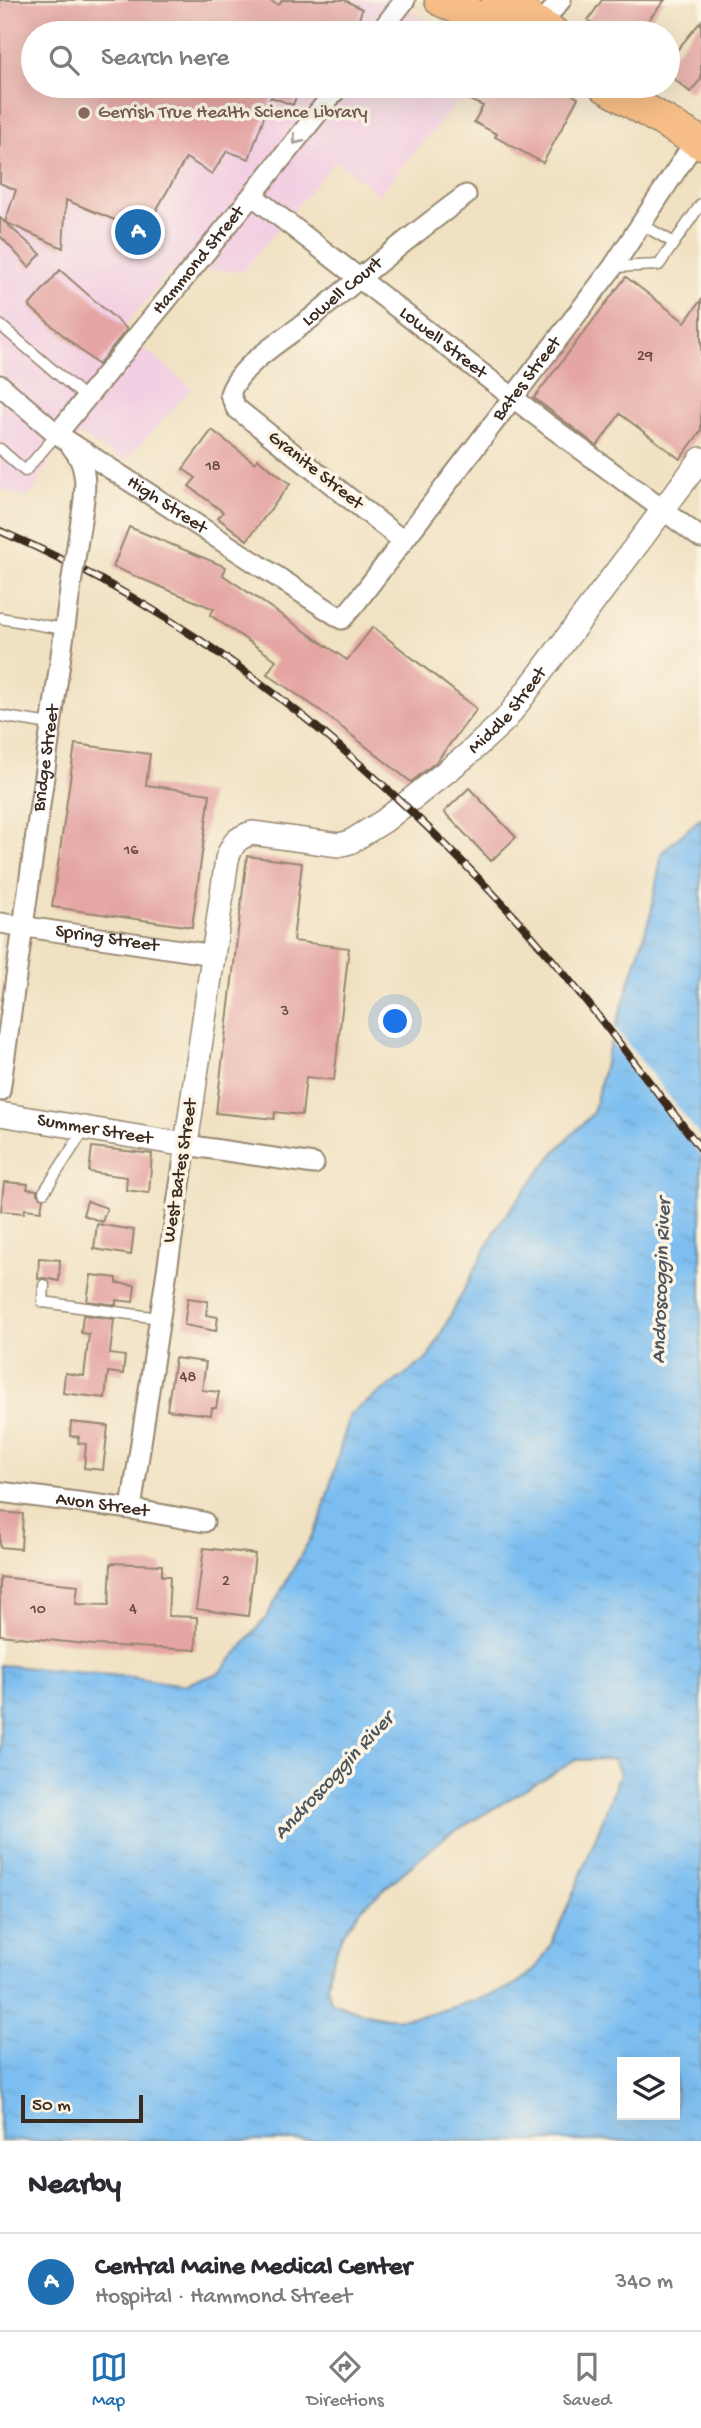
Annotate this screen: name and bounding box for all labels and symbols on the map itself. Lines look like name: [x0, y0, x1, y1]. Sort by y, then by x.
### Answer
place label: Gerrish True Health Science Library: [98, 102, 368, 125]
marker: Gerrish True Health Science Library: [76, 105, 92, 121]
one-way arrow: [292, 132, 305, 144]
street label: Hammond Street: [148, 200, 251, 320]
pin: A: [115, 206, 161, 258]
street label: Lowell Court: [298, 251, 389, 332]
street label: Lowell Street: [394, 302, 493, 386]
street label: Bates Street: [487, 331, 568, 427]
house number: 29: [637, 348, 653, 367]
street label: Granite Street: [263, 426, 369, 517]
house number: 18: [204, 458, 221, 477]
street label: High Street: [122, 471, 213, 541]
street label: Middle Street: [463, 661, 553, 760]
street label: Bridge Street: [28, 701, 66, 814]
house number: 16: [123, 842, 139, 861]
street label: Spring Street: [54, 920, 162, 958]
house number: 3: [280, 1003, 289, 1022]
your location: [378, 1004, 412, 1038]
street label: West Bates Street: [158, 1095, 204, 1245]
street label: Summer Street: [35, 1109, 156, 1151]
water label: Androscoggin River: [648, 1193, 679, 1364]
house number: 48: [180, 1369, 196, 1388]
street label: Avon Street: [54, 1488, 153, 1524]
house number: 2: [222, 1573, 230, 1592]
house number: 10: [29, 1601, 46, 1620]
house number: 4: [129, 1601, 137, 1620]
water label: Androscoggin River: [270, 1705, 404, 1846]
scale bar: [21, 2092, 144, 2124]

